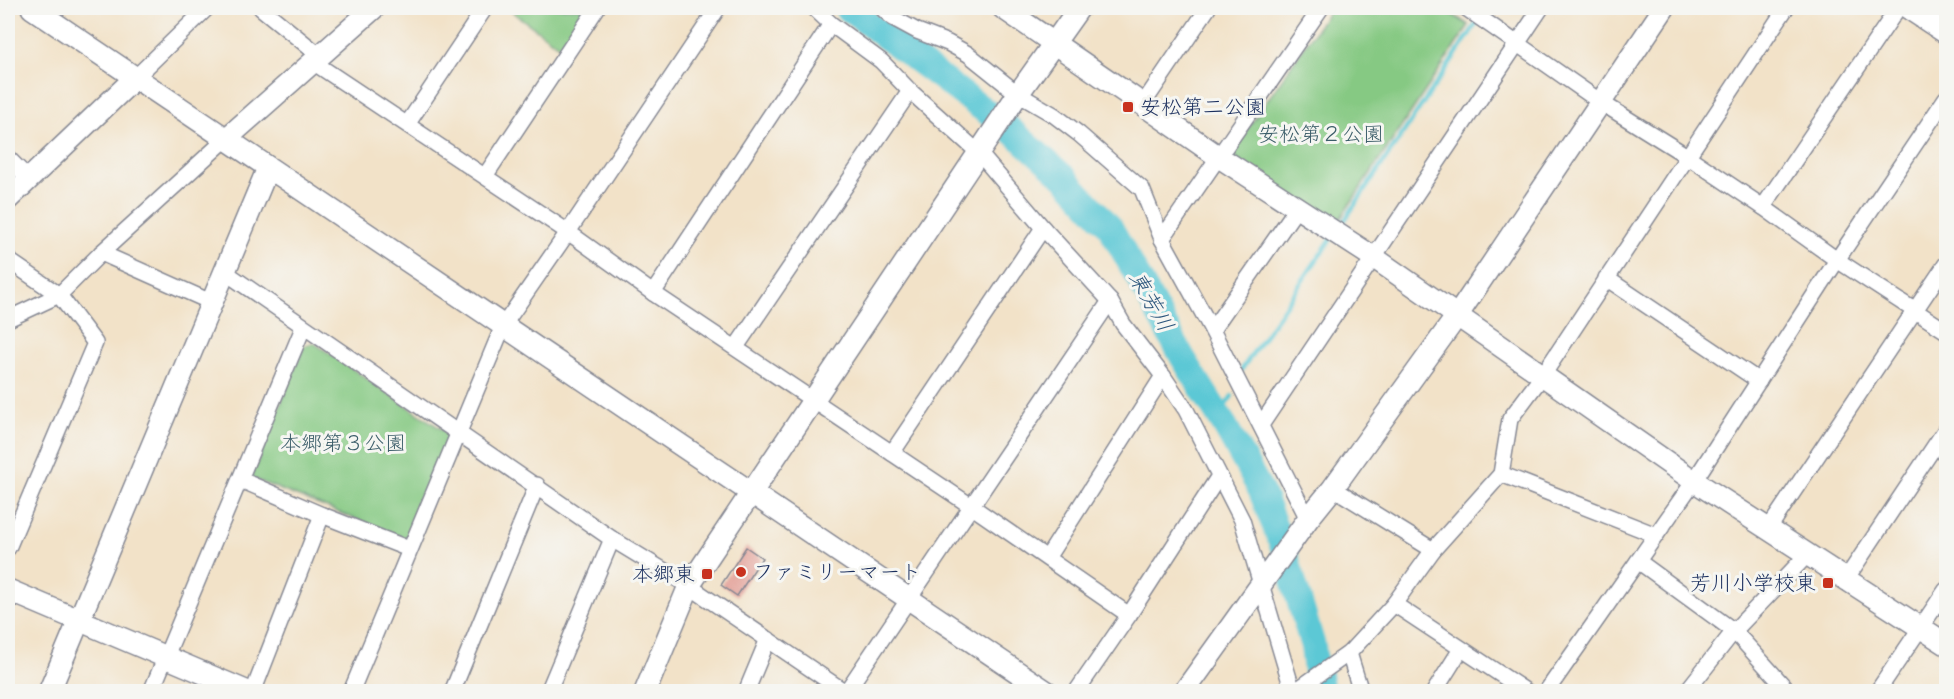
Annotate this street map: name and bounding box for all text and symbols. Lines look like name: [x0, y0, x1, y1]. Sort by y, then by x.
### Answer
place label: 安松第二公園: [1140, 92, 1266, 121]
marker: 安松第二公園: [1121, 100, 1135, 114]
park label: 安松第２公園: [1258, 119, 1384, 148]
water label: 東芳川: [1123, 265, 1181, 337]
park label: 本郷第３公園: [280, 428, 406, 457]
place label: ファミリーマート: [753, 557, 921, 586]
place label: 本郷東: [632, 559, 695, 588]
marker: ファミリーマート: [734, 565, 748, 579]
marker: 本郷東: [700, 567, 714, 581]
place label: 芳川小学校東: [1690, 568, 1816, 597]
marker: 芳川小学校東: [1821, 576, 1835, 590]

